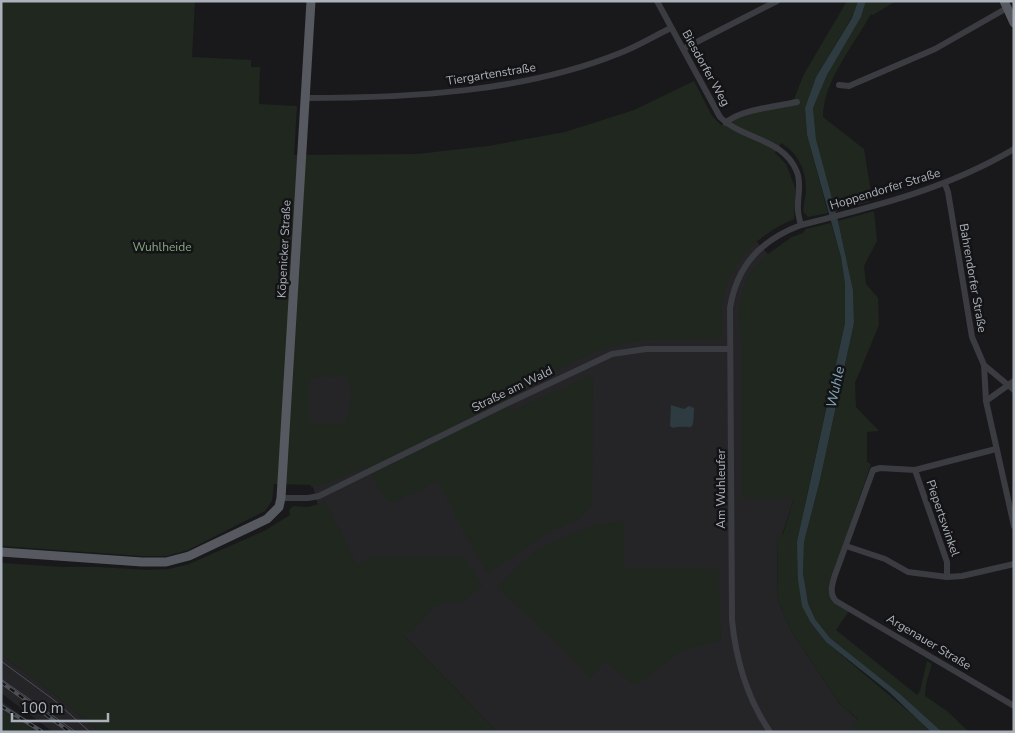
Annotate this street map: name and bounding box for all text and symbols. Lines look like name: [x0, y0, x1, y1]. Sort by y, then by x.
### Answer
street label: Biesdorfer Weg: [678, 27, 734, 109]
street label: Tiergartenstraße: [445, 59, 537, 89]
street label: Hoppendorfer Straße: [828, 165, 942, 213]
street label: Köpenicker Straße: [273, 200, 295, 298]
street label: Bahrendorfer Straße: [956, 222, 990, 334]
park label: Wuhlheide: [132, 239, 192, 255]
street label: Straße am Wald: [469, 363, 555, 415]
water label: Wuhle: [822, 364, 849, 410]
street label: Am Wuhleufer: [713, 449, 729, 529]
street label: Piepertswinkel: [922, 478, 964, 559]
street label: Argenauer Straße: [884, 610, 974, 674]
scale bar: [12, 690, 109, 722]
text: 100 m: [20, 698, 64, 718]

